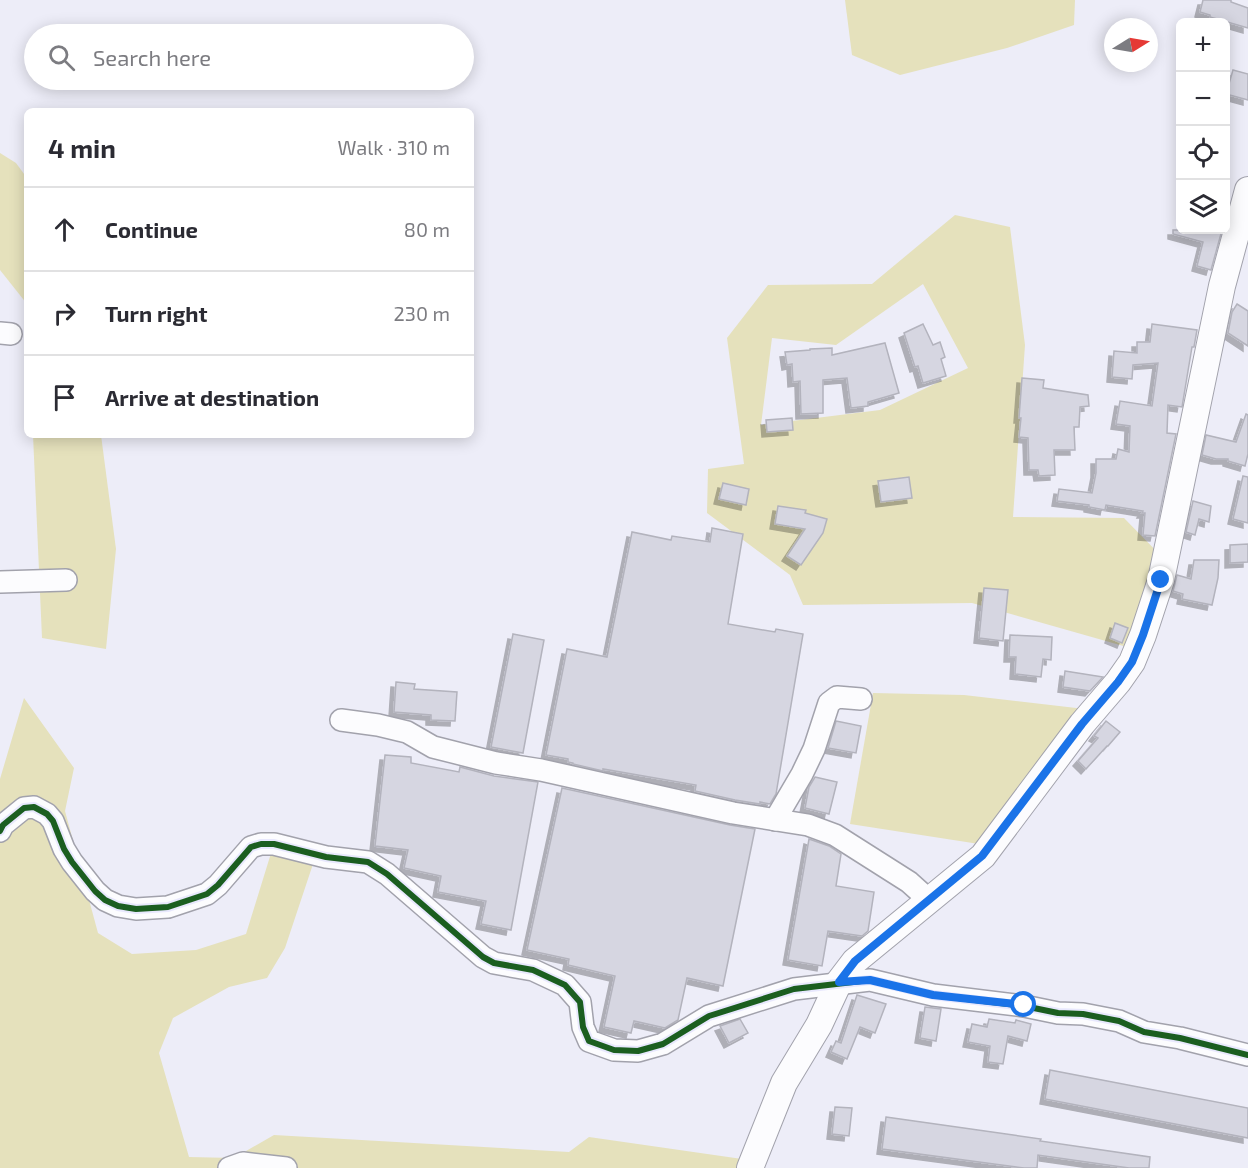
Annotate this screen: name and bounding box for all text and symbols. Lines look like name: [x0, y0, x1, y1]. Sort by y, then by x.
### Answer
north arrow: [1104, 18, 1158, 72]
map controls: [1176, 18, 1230, 234]
button: +: [1176, 18, 1230, 72]
search box: [24, 24, 474, 90]
icon: search: [45, 41, 78, 74]
text: Search here: [93, 44, 211, 70]
button: −: [1176, 72, 1230, 126]
button: locate: [1176, 126, 1230, 180]
text: 4 min: [48, 132, 116, 163]
text: Walk · 310 m: [338, 135, 450, 159]
button: layers: [1176, 180, 1230, 234]
icon: ahead: [48, 213, 81, 246]
text: Continue: [105, 216, 198, 242]
text: 80 m: [404, 217, 450, 241]
icon: right: [48, 297, 81, 330]
text: Turn right: [105, 300, 207, 326]
text: 230 m: [394, 301, 450, 325]
icon: arrive: [48, 381, 81, 414]
text: Arrive at destination: [105, 384, 319, 410]
route end: [1147, 566, 1173, 592]
route start: [1010, 991, 1036, 1017]

